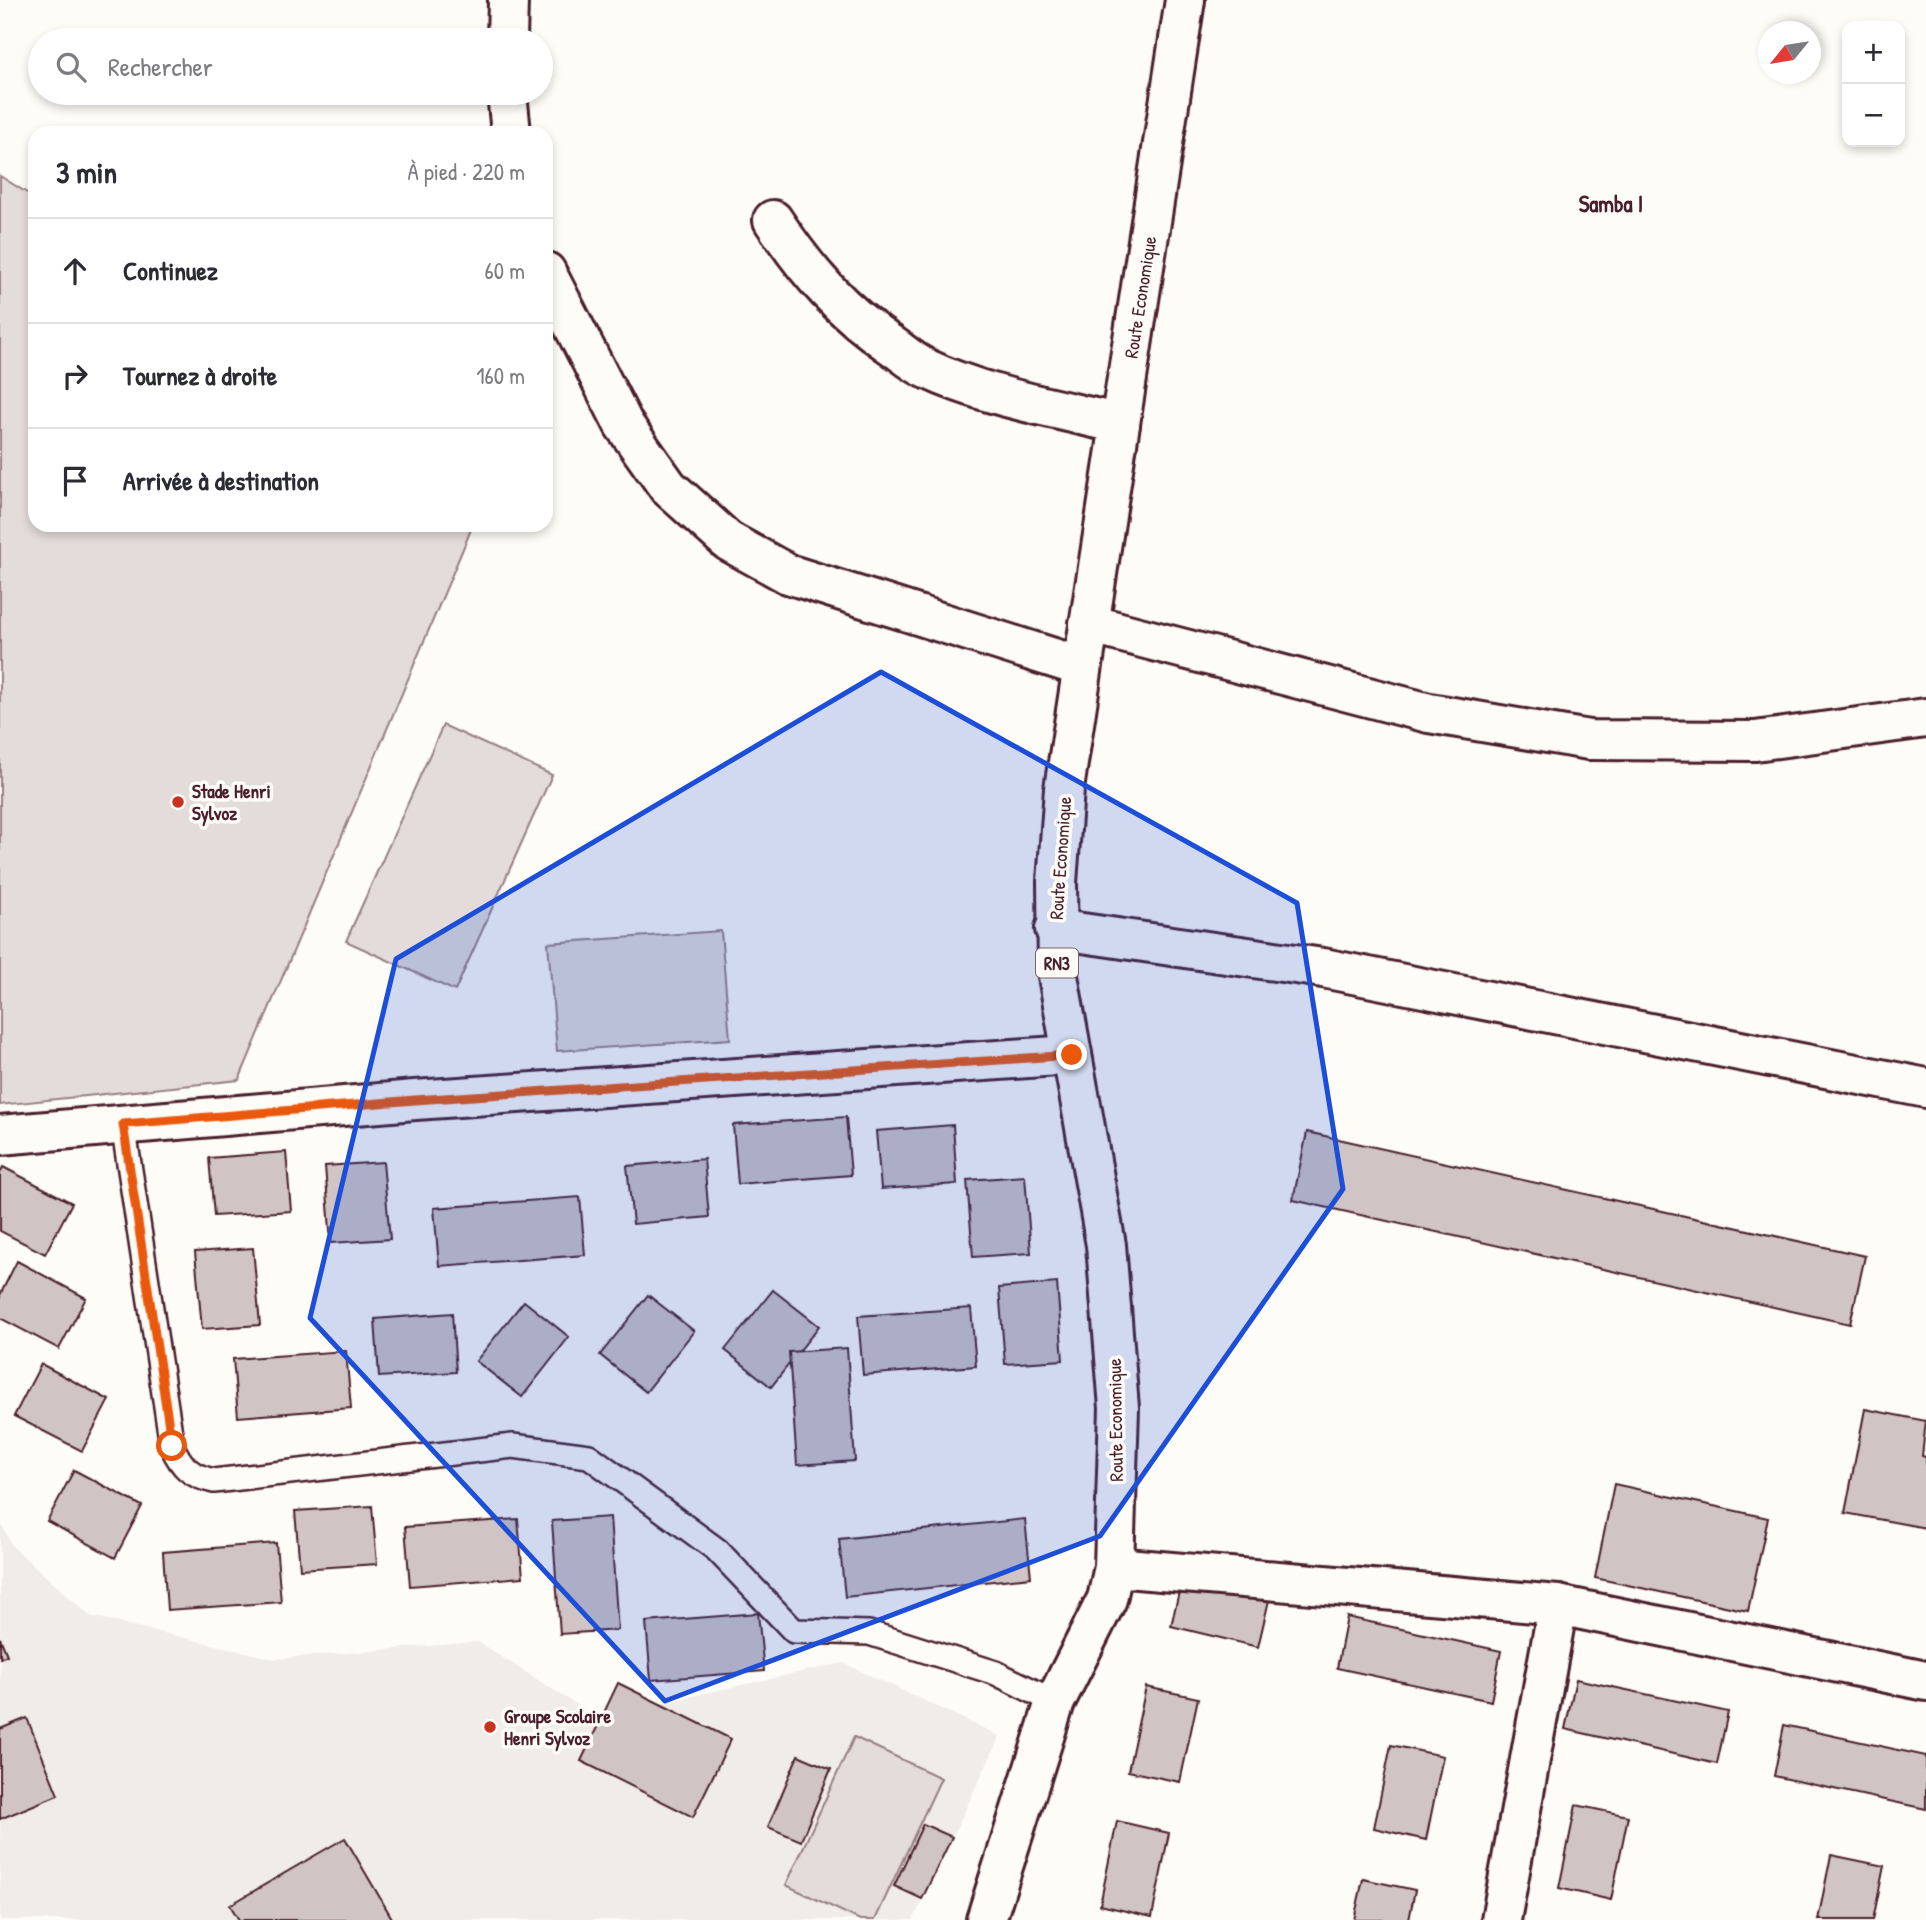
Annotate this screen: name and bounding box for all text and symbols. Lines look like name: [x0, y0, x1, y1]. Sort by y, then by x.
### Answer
north arrow: [1758, 21, 1821, 84]
map controls: [1842, 21, 1905, 147]
button: +: [1842, 21, 1905, 84]
search box: [28, 28, 553, 105]
icon: search: [52, 48, 90, 86]
text: Rechercher: [108, 49, 213, 84]
button: −: [1842, 84, 1905, 147]
text: 3 min: [56, 152, 117, 192]
text: À pied · 220 m: [407, 156, 525, 187]
district label: Samba I: [1579, 188, 1643, 219]
street label: Route Economique: [1118, 234, 1163, 360]
icon: ahead: [56, 252, 94, 290]
text: Continuez: [123, 253, 218, 288]
text: 60 m: [485, 255, 525, 286]
icon: right: [56, 357, 94, 395]
text: Tournez à droite: [123, 358, 277, 393]
text: 160 m: [476, 360, 525, 391]
icon: arrive: [56, 462, 94, 500]
text: Arrivée à destination: [123, 463, 319, 498]
place label: Stade Henri Sylvoz: [192, 778, 271, 827]
marker: Stade Henri Sylvoz: [170, 794, 186, 810]
street label: Route Economique: [1043, 795, 1077, 920]
road number: RN3: [1036, 948, 1078, 978]
route end: [1056, 1039, 1087, 1070]
street label: Route Economique: [1101, 1358, 1129, 1482]
route start: [156, 1430, 187, 1461]
place label: Groupe Scolaire Henri Sylvoz: [504, 1703, 612, 1752]
marker: Groupe Scolaire Henri Sylvoz: [482, 1719, 498, 1735]

